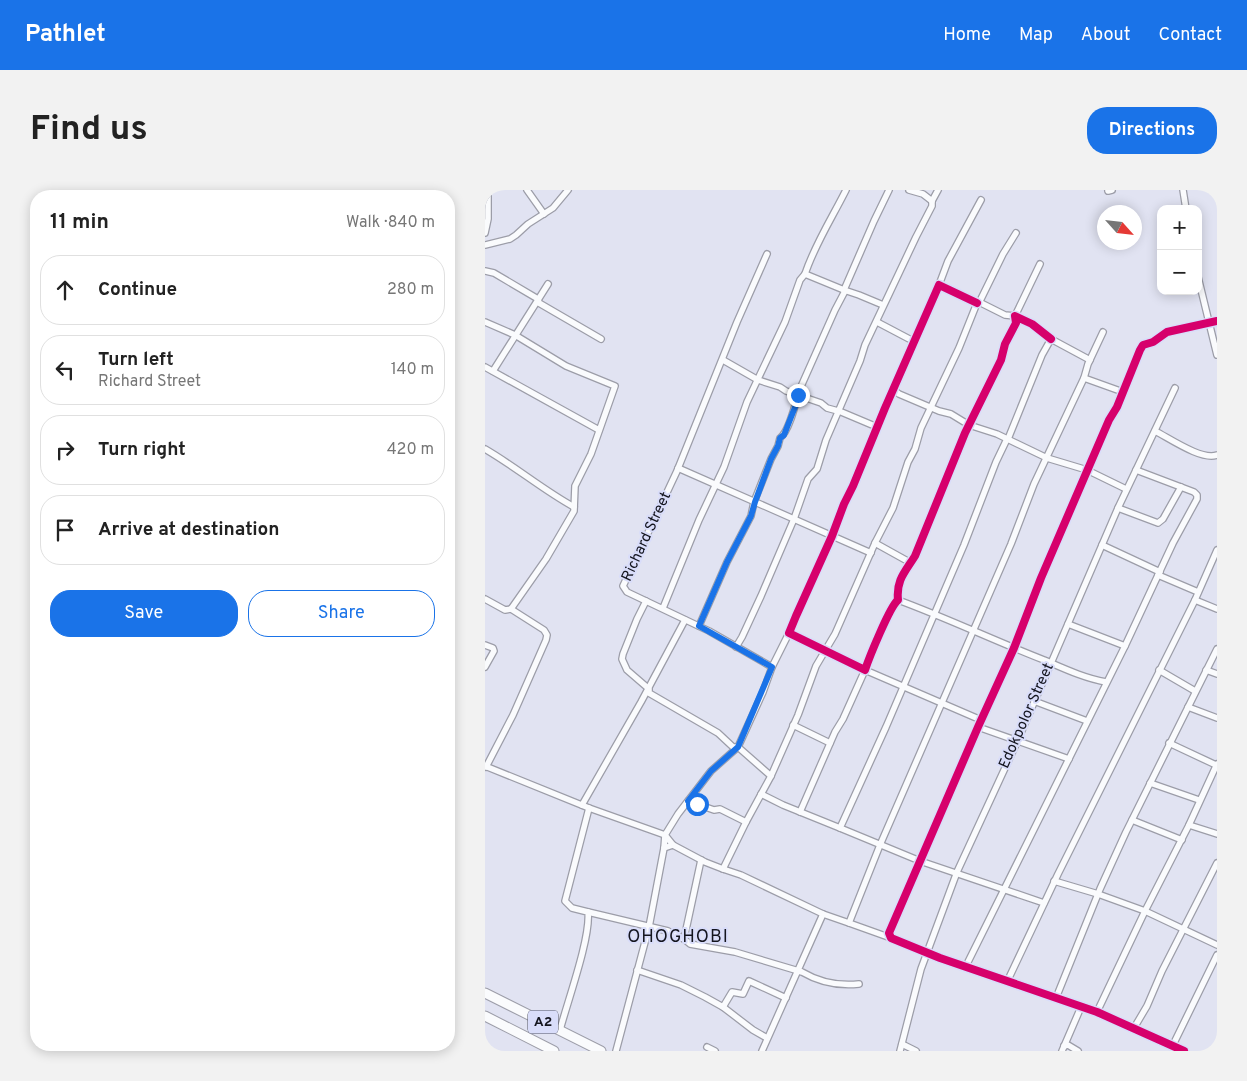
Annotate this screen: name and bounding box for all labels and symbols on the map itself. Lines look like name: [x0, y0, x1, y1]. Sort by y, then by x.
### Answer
north arrow: [1097, 205, 1142, 250]
route end: [787, 384, 810, 407]
street label: Richard Street: [618, 489, 676, 585]
street label: Edokpolor Street: [995, 660, 1059, 772]
route start: [686, 793, 709, 816]
district label: OHOGHOBI: [627, 926, 729, 949]
road number: A2: [528, 1010, 558, 1034]

